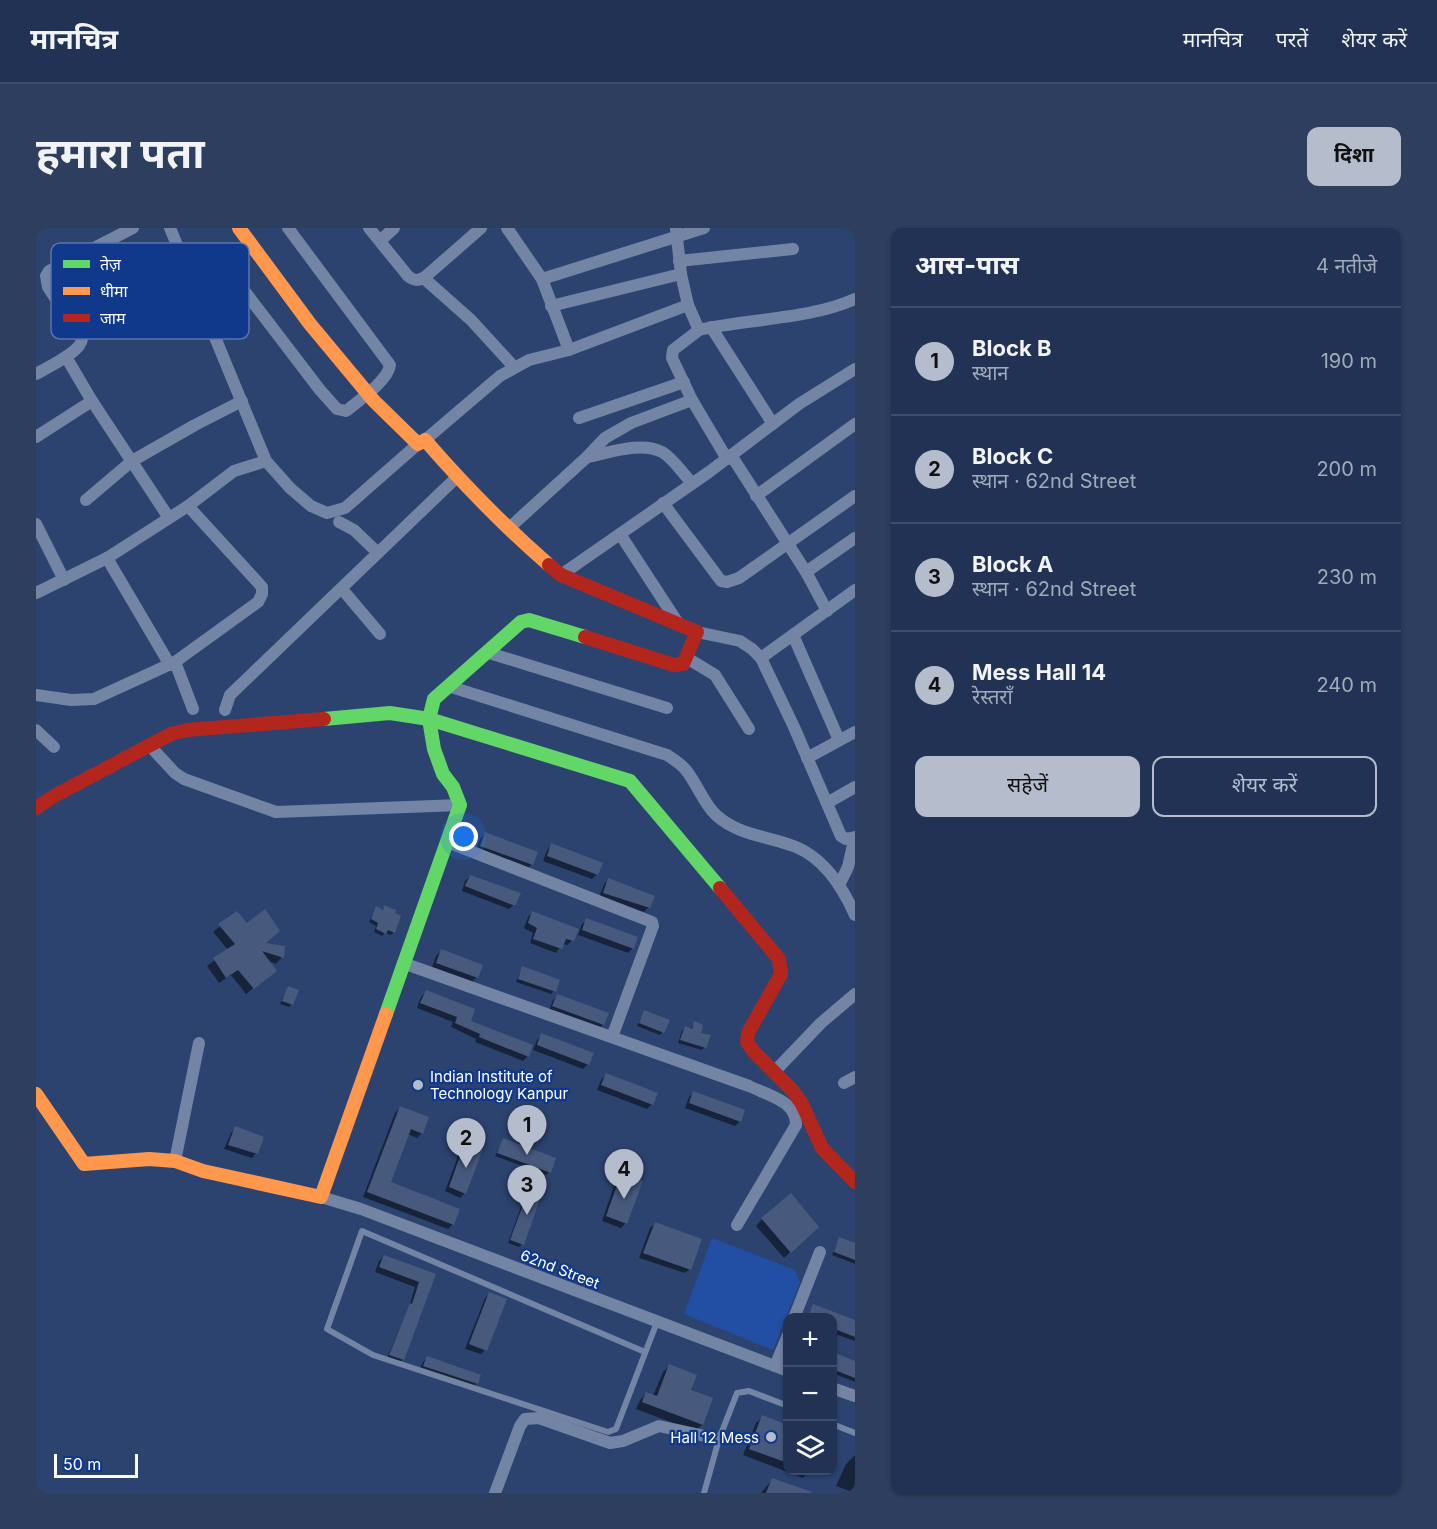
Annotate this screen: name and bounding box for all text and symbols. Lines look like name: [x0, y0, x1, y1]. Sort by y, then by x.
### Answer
text: मानचित्र: [30, 22, 118, 56]
text: मानचित्र: [1183, 27, 1243, 52]
text: परतें: [1276, 27, 1308, 52]
text: शेयर करें: [1341, 27, 1407, 52]
text: हमारा पता: [36, 127, 205, 178]
button: दिशा: [1307, 127, 1401, 186]
legend: [51, 243, 249, 339]
text: आस-पास: [915, 249, 1019, 280]
text: तेज़: [100, 254, 122, 274]
text: 4 नतीजे: [1316, 254, 1377, 278]
text: धीमा: [100, 281, 129, 301]
text: जाम: [100, 308, 126, 328]
text: Block B: [972, 335, 1051, 361]
text: 1: [930, 349, 939, 373]
text: 190 m: [1321, 349, 1377, 373]
text: स्थान: [972, 361, 1008, 385]
text: Block C: [972, 443, 1053, 469]
text: 2: [928, 457, 941, 481]
text: 200 m: [1316, 457, 1377, 481]
text: स्थान · 62nd Street: [972, 469, 1136, 493]
text: Block A: [972, 551, 1053, 577]
text: 3: [928, 565, 941, 589]
text: 230 m: [1317, 565, 1377, 589]
text: स्थान · 62nd Street: [972, 577, 1136, 601]
text: Mess Hall 14: [972, 659, 1106, 685]
text: 4: [928, 673, 941, 697]
text: 240 m: [1316, 673, 1377, 697]
text: रेस्तराँ: [972, 685, 1013, 709]
button: सहेजें: [915, 756, 1140, 817]
button: शेयर करें: [1152, 756, 1377, 817]
your location: [449, 822, 478, 851]
place label: Indian Institute of Technology Kanpur: [430, 1067, 568, 1103]
marker: Indian Institute of Technology Kanpur: [411, 1078, 425, 1092]
pin: 1: [508, 1106, 546, 1155]
pin: 2: [446, 1118, 486, 1168]
pin: 4: [604, 1150, 644, 1199]
pin: 3: [508, 1166, 546, 1215]
street label: 62nd Street: [518, 1245, 602, 1293]
map controls: [783, 1313, 837, 1475]
button: +: [783, 1313, 837, 1367]
button: −: [783, 1367, 837, 1421]
button: layers: [783, 1421, 837, 1475]
place label: Hall 12 Mess: [670, 1428, 759, 1447]
marker: Hall 12 Mess: [764, 1430, 778, 1444]
scale bar: [54, 1451, 138, 1478]
text: 50 m: [63, 1454, 101, 1474]

